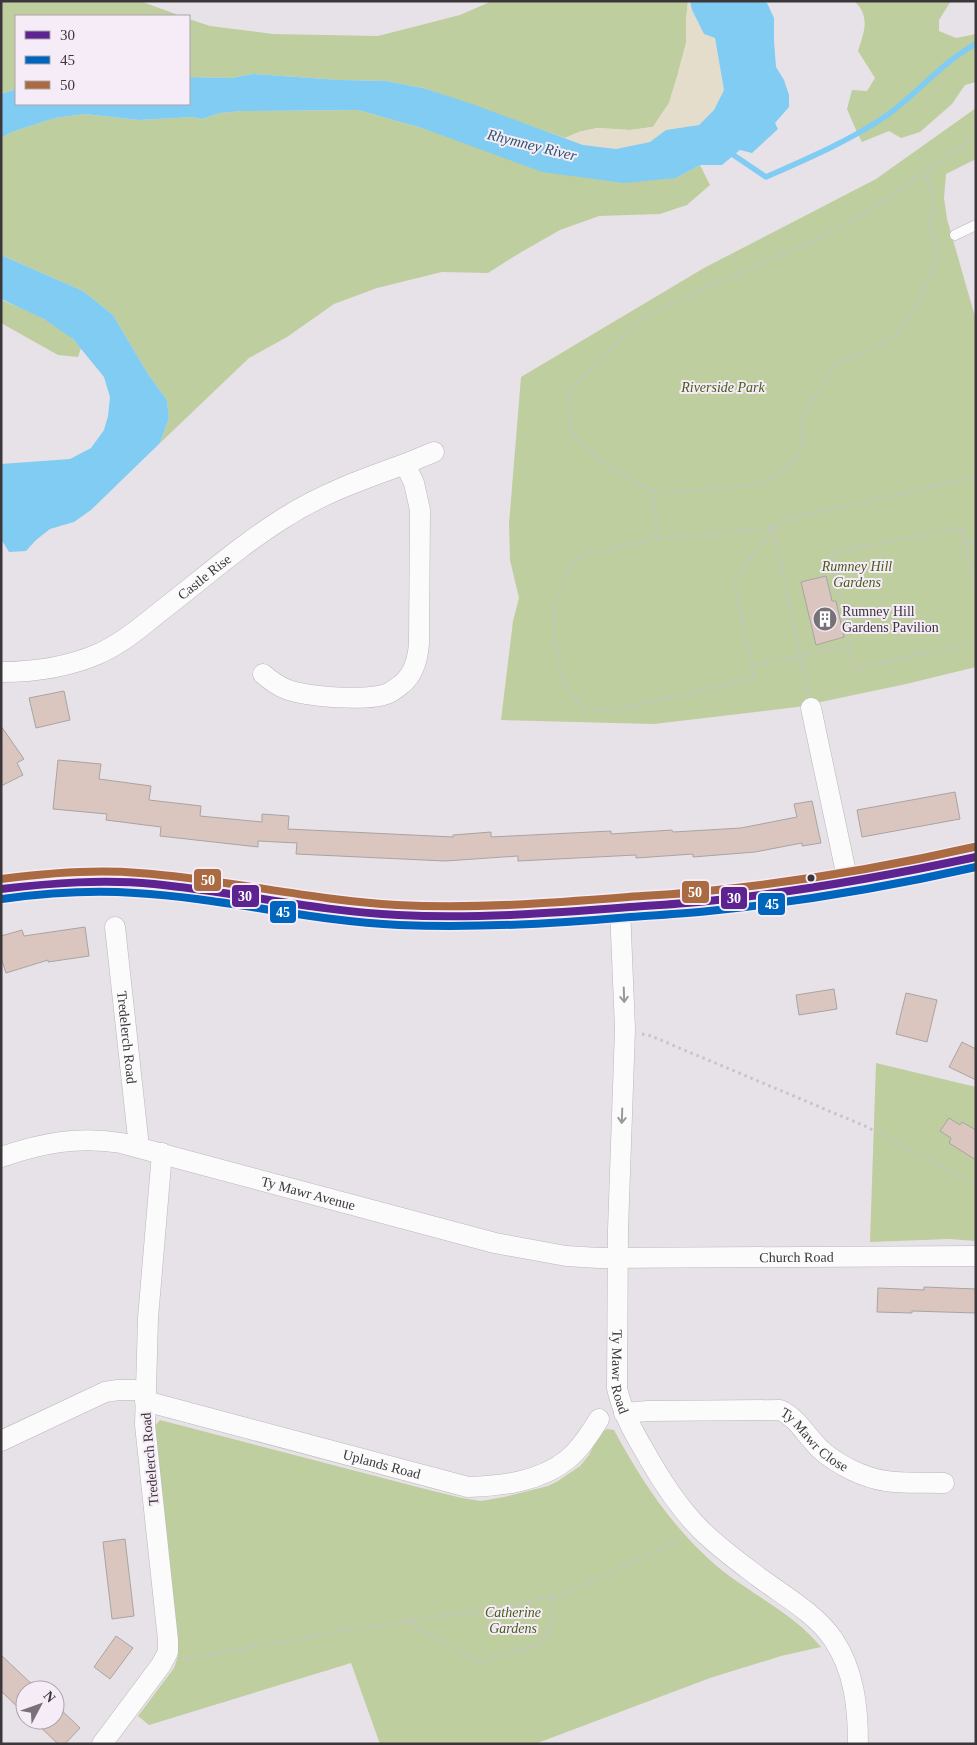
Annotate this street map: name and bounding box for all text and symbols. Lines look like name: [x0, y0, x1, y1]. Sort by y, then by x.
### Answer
legend: [15, 15, 190, 105]
text: 30: [60, 27, 75, 43]
text: 45: [60, 52, 75, 68]
text: 50: [60, 77, 75, 93]
water label: Rhymney River: [485, 126, 578, 164]
park label: Riverside Park: [680, 380, 766, 395]
street label: Castle Rise: [175, 551, 234, 602]
park label: Rumney Hill Gardens: [821, 559, 892, 590]
place label: Rumney Hill Gardens Pavilion: [842, 604, 939, 635]
building icon: Rumney Hill Gardens Pavilion: [812, 606, 838, 632]
line badge: 50: [193, 868, 222, 892]
text: 50: [201, 873, 215, 888]
unlabelled marker: [806, 873, 816, 883]
line badge: 50: [681, 880, 710, 904]
line badge: 30: [231, 884, 260, 908]
text: 50: [688, 885, 702, 900]
line badge: 30: [720, 886, 748, 910]
text: 30: [238, 889, 252, 904]
text: 30: [727, 891, 741, 906]
line badge: 45: [757, 892, 786, 916]
text: 45: [765, 897, 779, 912]
line badge: 45: [269, 900, 297, 924]
text: 45: [276, 905, 290, 920]
one-way arrow: [620, 987, 629, 1003]
street label: Tredelerch Road: [115, 990, 140, 1085]
one-way arrow: [617, 1107, 627, 1123]
street label: Ty Mawr Avenue: [260, 1173, 357, 1213]
street label: Church Road: [759, 1249, 834, 1265]
street label: Ty Mawr Road: [609, 1329, 632, 1416]
street label: Ty Mawr Close: [778, 1404, 851, 1474]
street label: Tredelerch Road: [138, 1412, 162, 1506]
street label: Uplands Road: [341, 1447, 422, 1482]
park label: Catherine Gardens: [485, 1605, 541, 1636]
north arrow: [15, 1680, 65, 1730]
text: N: [40, 1688, 58, 1706]

